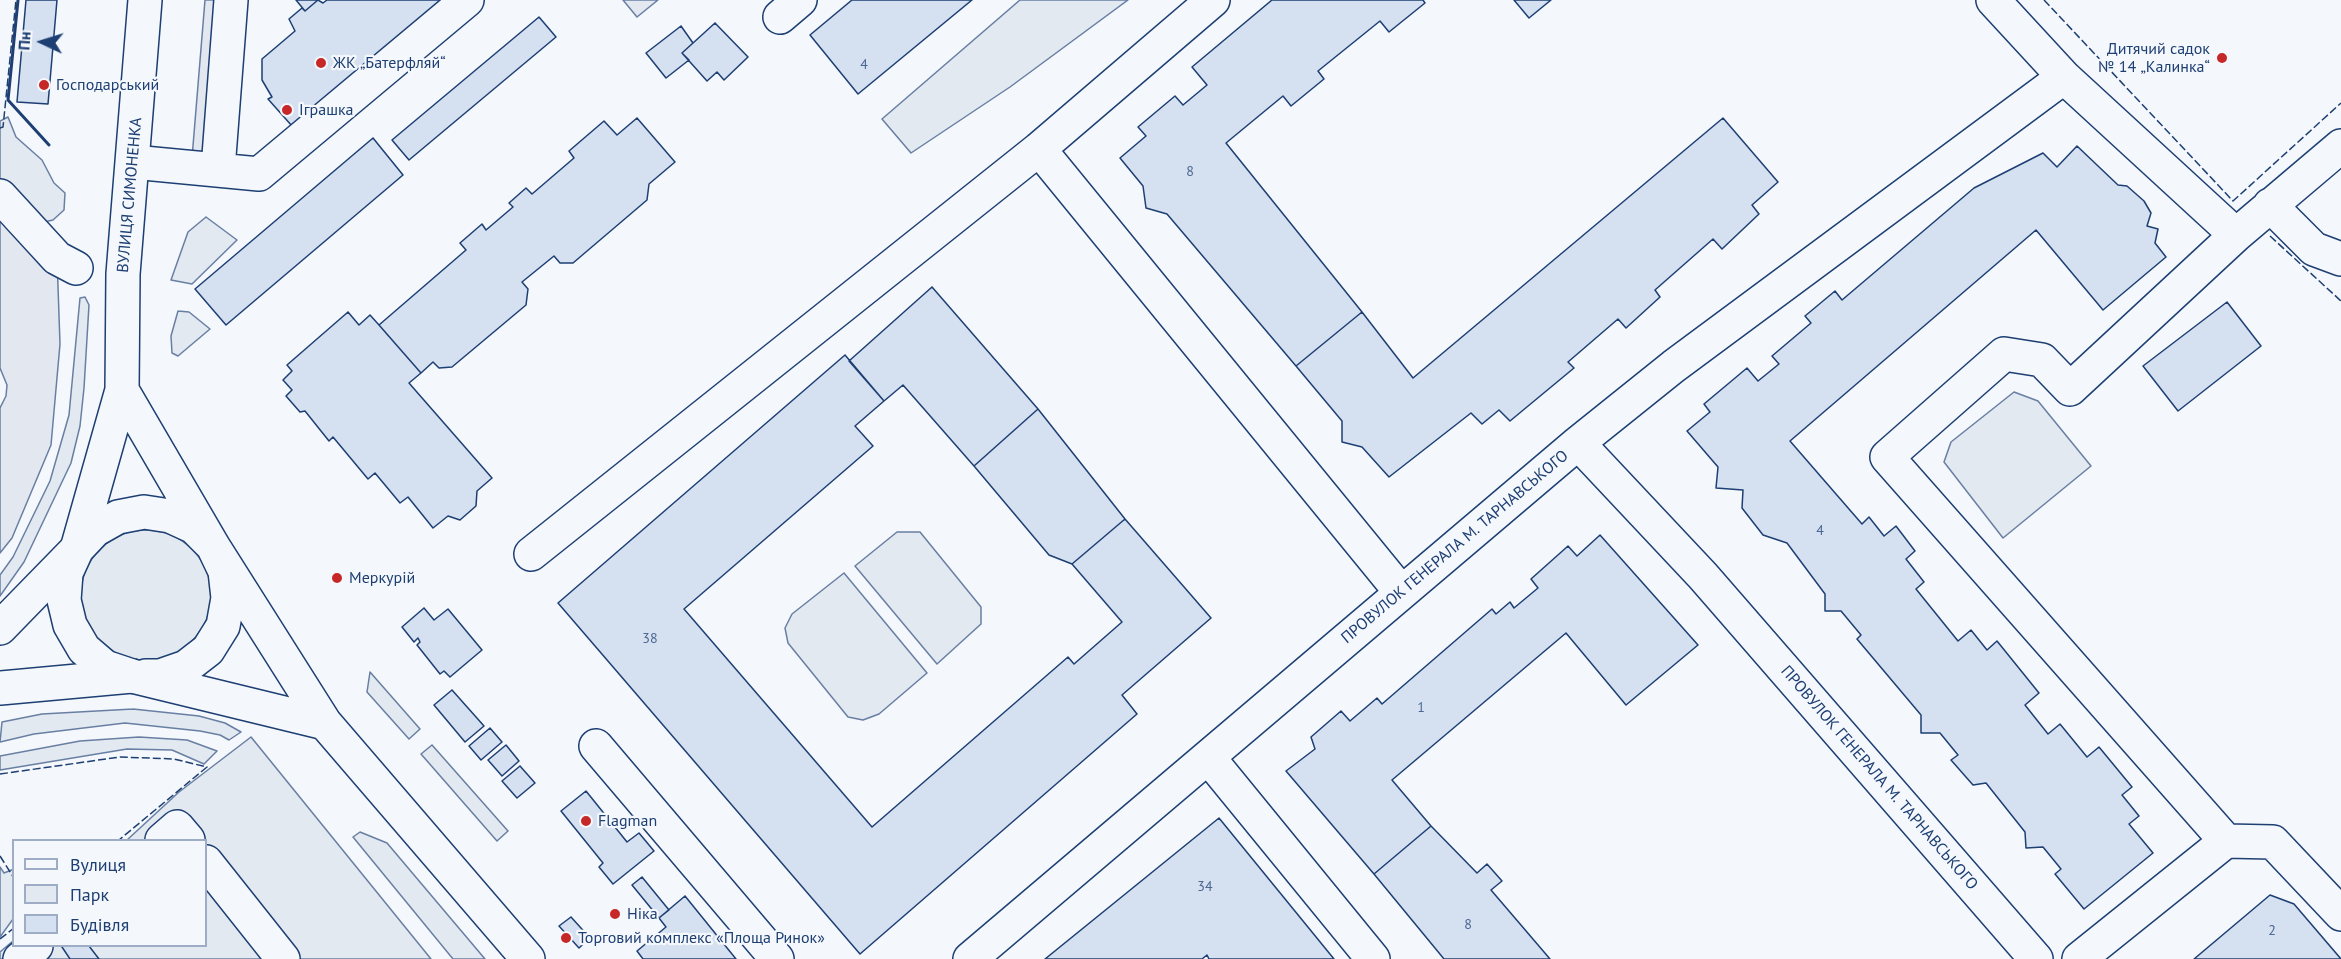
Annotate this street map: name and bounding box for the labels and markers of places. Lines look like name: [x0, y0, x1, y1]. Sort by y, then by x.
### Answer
place label: Дитячий садок № 14 „Калинка“: [2098, 39, 2210, 77]
marker: Дитячий садок № 14 „Калинка“: [2215, 51, 2229, 65]
place label: ЖК „Батерфляй“: [333, 53, 446, 73]
marker: ЖК „Батерфляй“: [314, 56, 328, 70]
place label: Господарський: [56, 75, 159, 95]
marker: Господарський: [37, 78, 51, 92]
place label: Іграшка: [299, 100, 354, 120]
marker: Іграшка: [280, 103, 294, 117]
place label: Меркурій: [349, 568, 415, 588]
marker: Меркурій: [330, 571, 344, 585]
place label: Flagman: [598, 811, 657, 831]
marker: Flagman: [579, 814, 593, 828]
place label: Ніка: [627, 904, 658, 924]
marker: Ніка: [608, 907, 622, 921]
place label: Торговий комплекс «Площа Ринок»: [578, 928, 825, 948]
marker: Торговий комплекс «Площа Ринок»: [559, 931, 573, 945]

